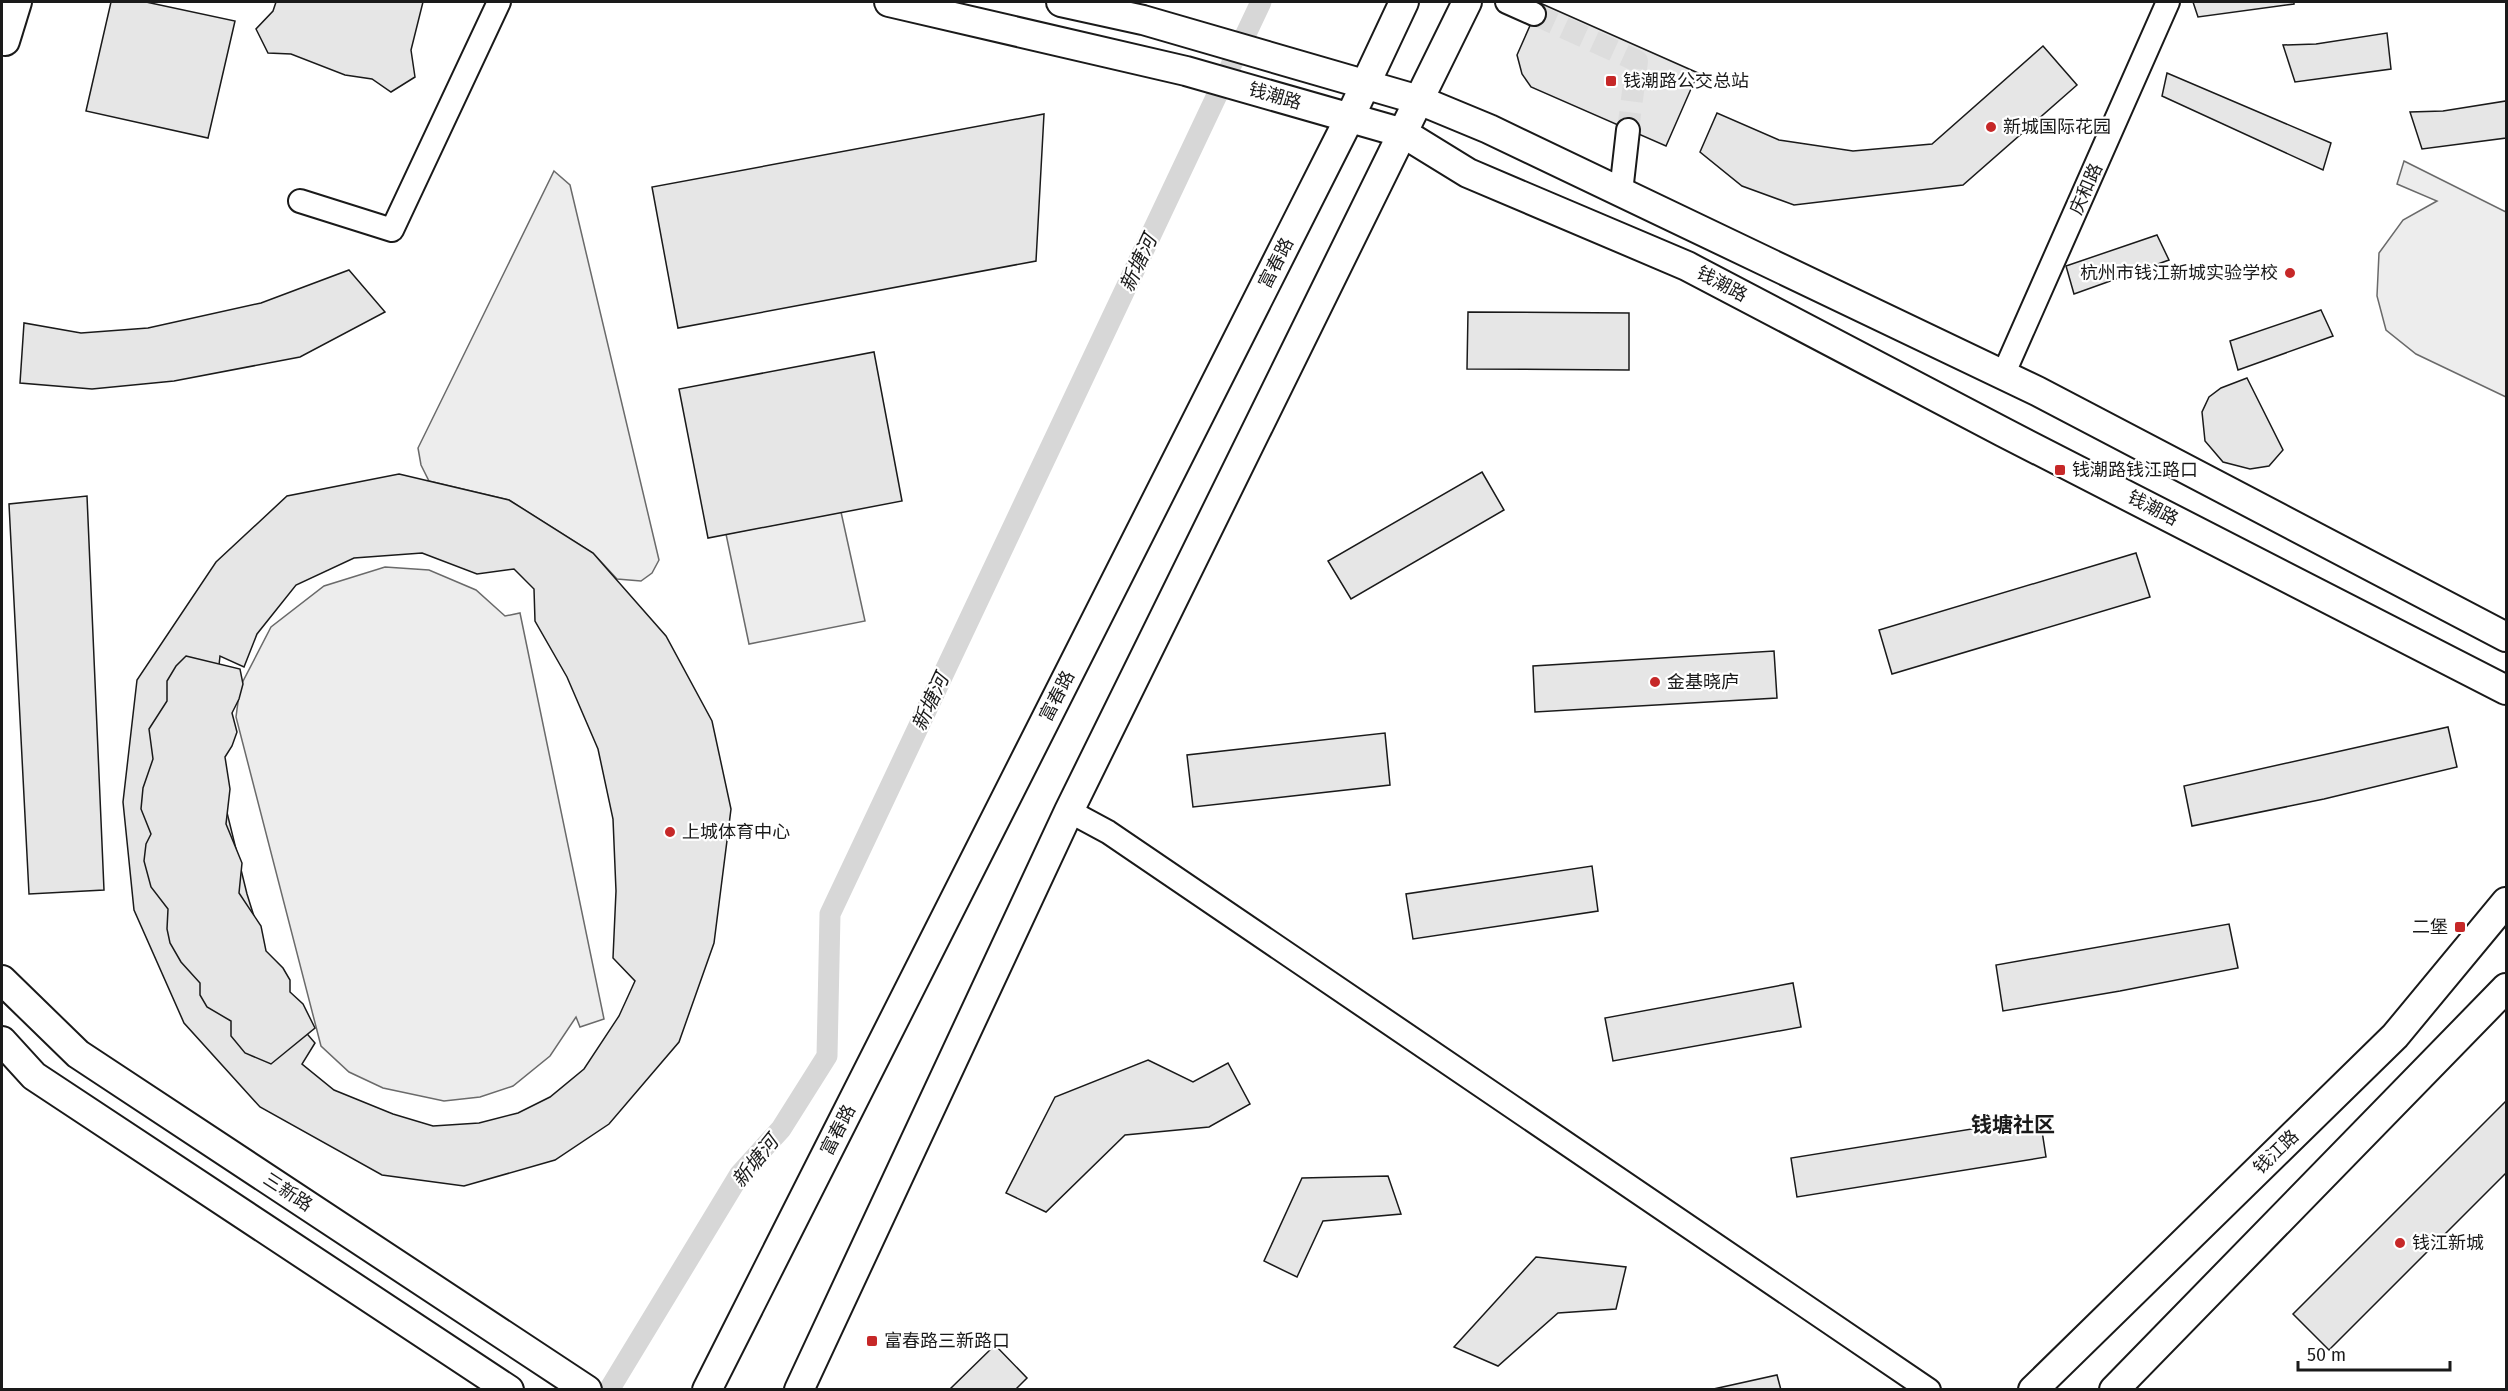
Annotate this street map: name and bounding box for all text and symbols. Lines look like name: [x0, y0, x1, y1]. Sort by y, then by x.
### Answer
place label: 钱潮路公交总站: [1623, 70, 1749, 92]
marker: 钱潮路公交总站: [1604, 74, 1618, 88]
street label: 钱潮路: [1246, 78, 1304, 114]
place label: 新城国际花园: [2003, 116, 2111, 138]
marker: 新城国际花园: [1984, 120, 1998, 134]
street label: 庆和路: [2065, 160, 2107, 218]
water label: 新塘河: [1114, 227, 1163, 295]
street label: 富春路: [1254, 234, 1298, 292]
street label: 钱潮路: [1693, 262, 1751, 306]
place label: 杭州市钱江新城实验学校: [2080, 262, 2278, 284]
marker: 杭州市钱江新城实验学校: [2283, 266, 2297, 280]
place label: 钱潮路钱江路口: [2072, 459, 2198, 481]
marker: 钱潮路钱江路口: [2053, 463, 2067, 477]
street label: 钱潮路: [2124, 486, 2182, 530]
water label: 新塘河: [906, 666, 955, 734]
street label: 富春路: [1035, 667, 1079, 725]
place label: 金基晓庐: [1667, 671, 1739, 693]
marker: 金基晓庐: [1648, 675, 1662, 689]
place label: 上城体育中心: [682, 821, 790, 843]
marker: 上城体育中心: [663, 825, 677, 839]
place label: 二堡: [2412, 916, 2448, 938]
marker: 二堡: [2453, 920, 2467, 934]
street label: 富春路: [816, 1101, 860, 1159]
district label: 钱塘社区: [1971, 1112, 2055, 1138]
street label: 钱江路: [2249, 1125, 2303, 1179]
water label: 新塘河: [727, 1127, 786, 1192]
street label: 三新路: [259, 1168, 317, 1216]
place label: 钱江新城: [2412, 1232, 2484, 1254]
marker: 钱江新城: [2393, 1236, 2407, 1250]
place label: 富春路三新路口: [884, 1330, 1010, 1352]
marker: 富春路三新路口: [865, 1334, 879, 1348]
scale bar: [2298, 1334, 2450, 1372]
text: 50 m: [2307, 1344, 2346, 1366]

